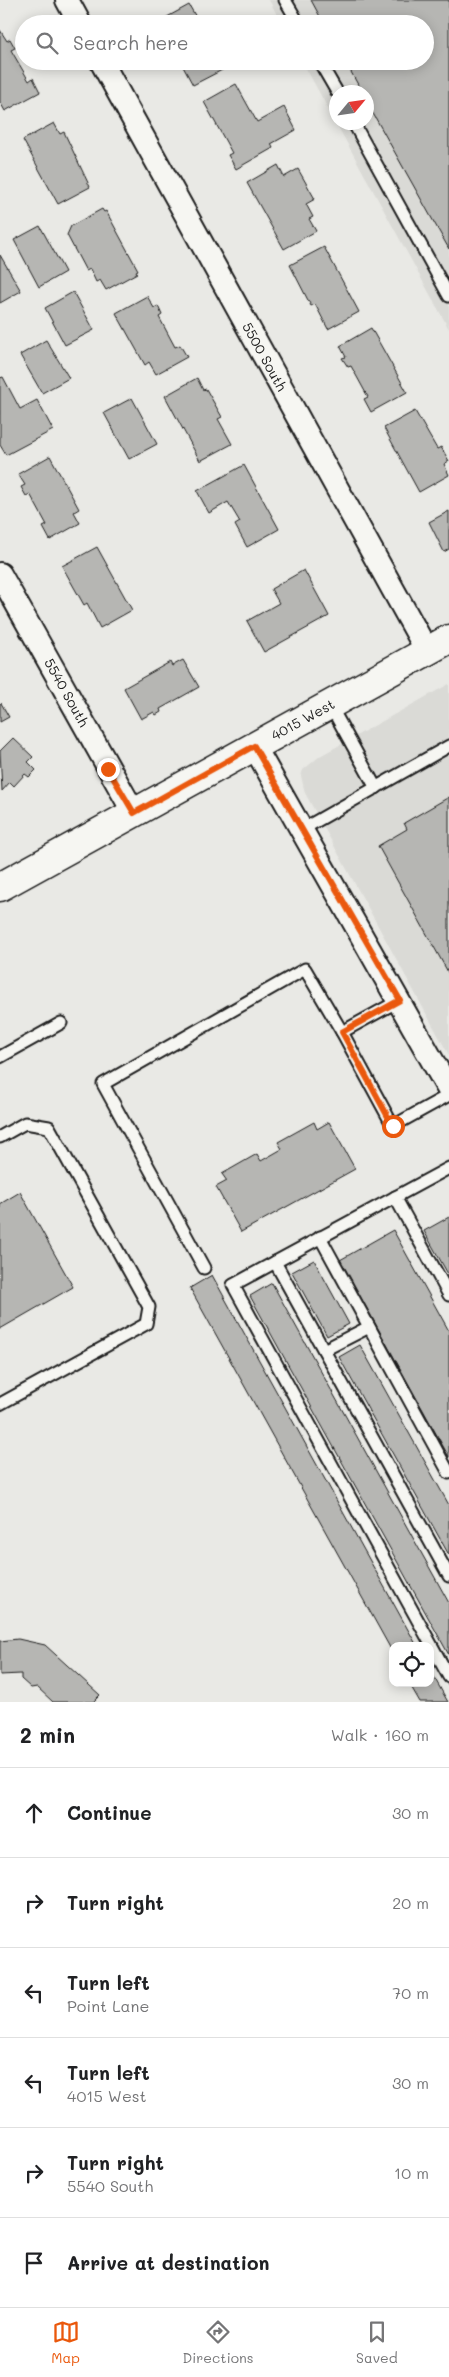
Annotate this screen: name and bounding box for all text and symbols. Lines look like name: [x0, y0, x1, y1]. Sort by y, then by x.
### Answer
search box: [15, 15, 434, 70]
icon: search: [33, 29, 61, 57]
text: Search here: [73, 30, 189, 55]
north arrow: [329, 85, 374, 130]
street label: 5500 South: [238, 319, 292, 395]
street label: 5540 South: [40, 655, 94, 730]
street label: 4015 West: [268, 694, 338, 744]
route end: [97, 758, 120, 781]
route start: [382, 1115, 405, 1138]
map controls: [389, 1642, 434, 1687]
button: locate: [389, 1642, 434, 1687]
text: 2 min: [20, 1721, 75, 1748]
text: Walk · 160 m: [331, 1724, 429, 1745]
icon: ahead: [20, 1799, 48, 1827]
text: Continue: [67, 1800, 152, 1825]
text: 30 m: [392, 1802, 429, 1823]
icon: right: [20, 1889, 48, 1917]
text: Turn right: [67, 1890, 164, 1915]
text: 20 m: [392, 1892, 429, 1913]
text: Turn left: [67, 1970, 150, 1995]
icon: left: [20, 1979, 48, 2007]
text: 70 m: [392, 1982, 429, 2003]
text: Point Lane: [67, 1995, 149, 2016]
text: Turn left: [67, 2060, 150, 2085]
icon: left: [20, 2069, 48, 2097]
text: 30 m: [392, 2072, 429, 2093]
text: 4015 West: [67, 2085, 147, 2106]
text: Turn right: [67, 2150, 164, 2175]
icon: right: [20, 2159, 48, 2187]
text: 10 m: [394, 2162, 429, 2183]
text: 5540 South: [67, 2175, 153, 2196]
icon: arrive: [20, 2249, 48, 2277]
text: Arrive at destination: [67, 2250, 270, 2275]
tab: Map: [51, 2318, 80, 2367]
tab: Directions: [182, 2318, 254, 2367]
tab: Saved: [356, 2318, 398, 2367]

